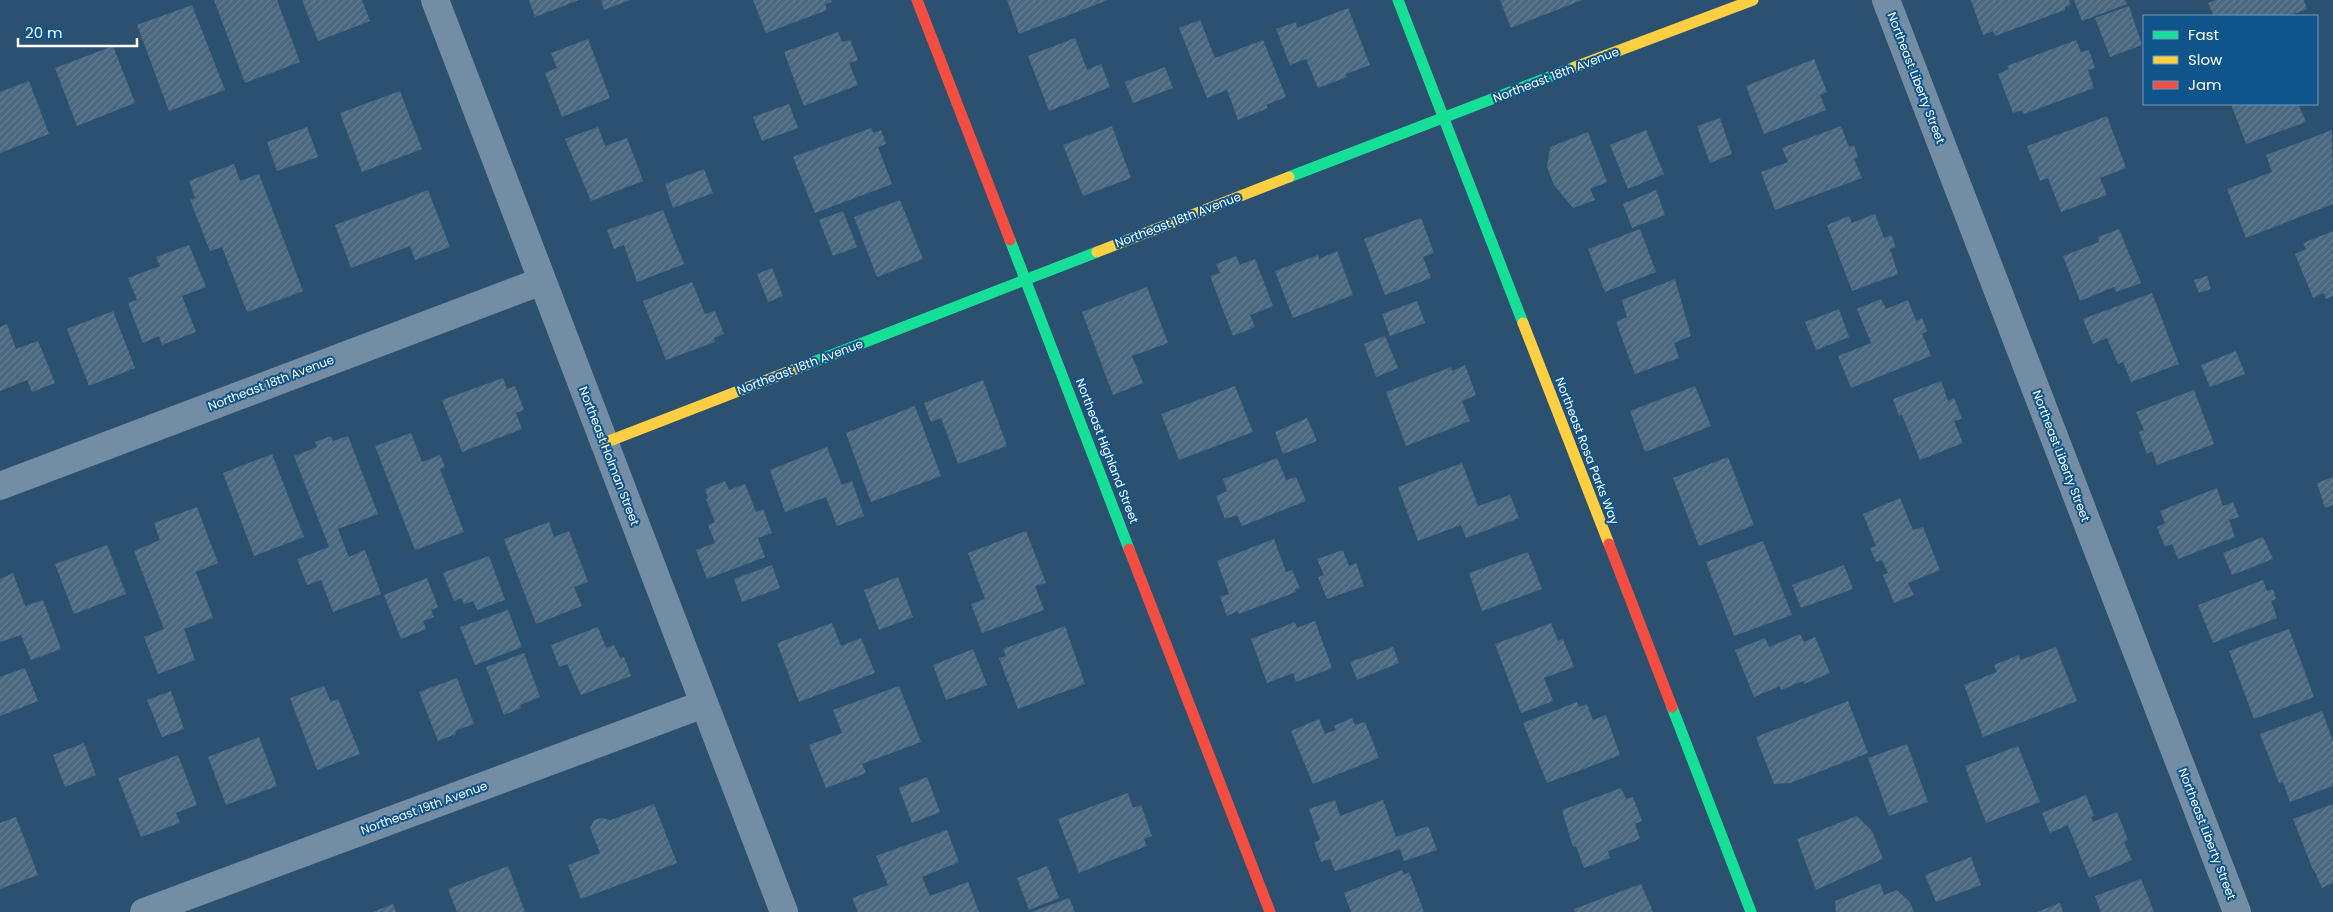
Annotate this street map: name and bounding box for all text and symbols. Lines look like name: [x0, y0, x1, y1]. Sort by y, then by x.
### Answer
street label: Northeast Liberty Street: [1884, 10, 1949, 146]
scale bar: [18, 15, 136, 47]
legend: [2143, 15, 2318, 105]
text: 20 m: [25, 22, 63, 43]
text: Fast: [2188, 24, 2219, 45]
street label: Northeast 18th Avenue: [1490, 43, 1621, 106]
text: Slow: [2188, 49, 2223, 70]
text: Jam: [2188, 74, 2222, 95]
street label: Northeast 18th Avenue: [1112, 188, 1243, 251]
street label: Northeast 18th Avenue: [734, 335, 865, 398]
street label: Northeast 18th Avenue: [205, 351, 336, 414]
street label: Northeast Rosa Parks Way: [1552, 375, 1624, 527]
street label: Northeast Highland Street: [1072, 376, 1143, 526]
street label: Northeast Holman Street: [575, 384, 644, 528]
street label: Northeast Liberty Street: [2029, 388, 2094, 524]
street label: Northeast Liberty Street: [2175, 766, 2240, 902]
street label: Northeast 19th Avenue: [358, 777, 490, 838]

